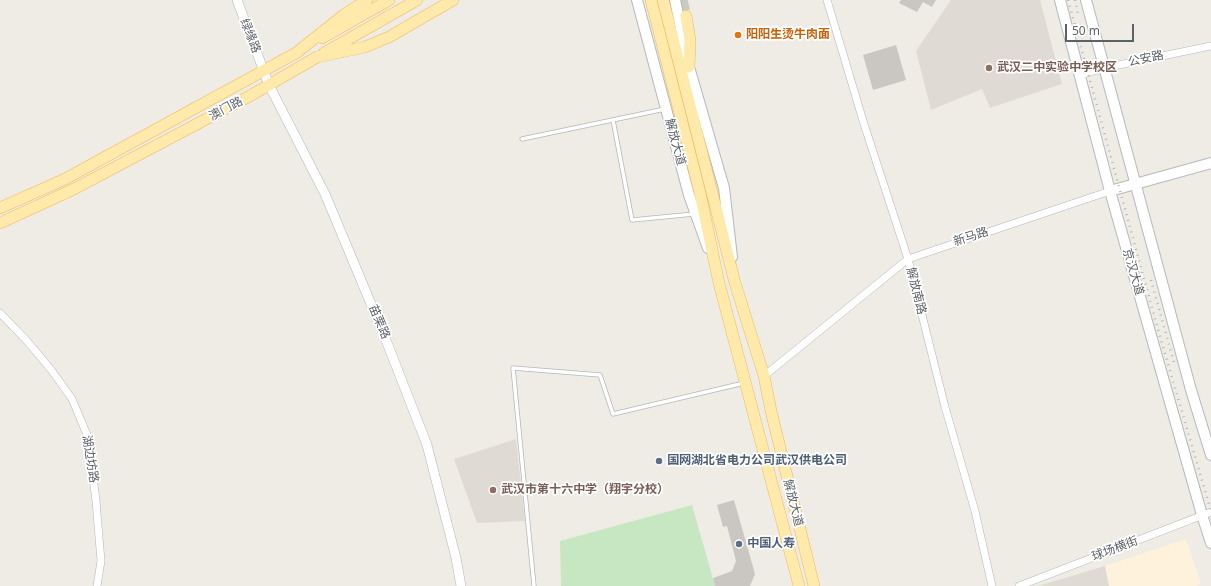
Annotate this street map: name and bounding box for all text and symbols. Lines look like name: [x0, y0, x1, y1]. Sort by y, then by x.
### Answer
scale bar: [1067, 16, 1136, 42]
street label: 绿缘路: [237, 17, 263, 55]
text: 50 m: [1072, 22, 1100, 39]
place label: 阳阳生烫牛肉面: [746, 28, 830, 42]
marker: 阳阳生烫牛肉面: [733, 30, 743, 40]
street label: 公安路: [1127, 48, 1165, 70]
place label: 武汉二中实验中学校区: [997, 61, 1117, 75]
marker: 武汉二中实验中学校区: [984, 63, 994, 73]
street label: 澳门路: [207, 94, 245, 124]
street label: 解放大道: [662, 117, 688, 167]
street label: 新马路: [952, 225, 990, 249]
street label: 京汉大道: [1119, 247, 1147, 297]
street label: 解放南路: [903, 266, 929, 316]
street label: 苗栗路: [365, 303, 393, 341]
street label: 湖边坊路: [79, 434, 101, 484]
place label: 国网湖北省电力公司武汉供电公司: [667, 454, 847, 468]
marker: 国网湖北省电力公司武汉供电公司: [654, 456, 664, 466]
street label: 解放大道: [780, 478, 806, 528]
place label: 武汉市第十六中学（翔宇分校）: [501, 483, 669, 497]
marker: 武汉市第十六中学（翔宇分校）: [488, 485, 498, 495]
street label: 球场横街: [1090, 534, 1140, 564]
place label: 中国人寿: [747, 537, 795, 551]
marker: 中国人寿: [734, 539, 744, 549]

